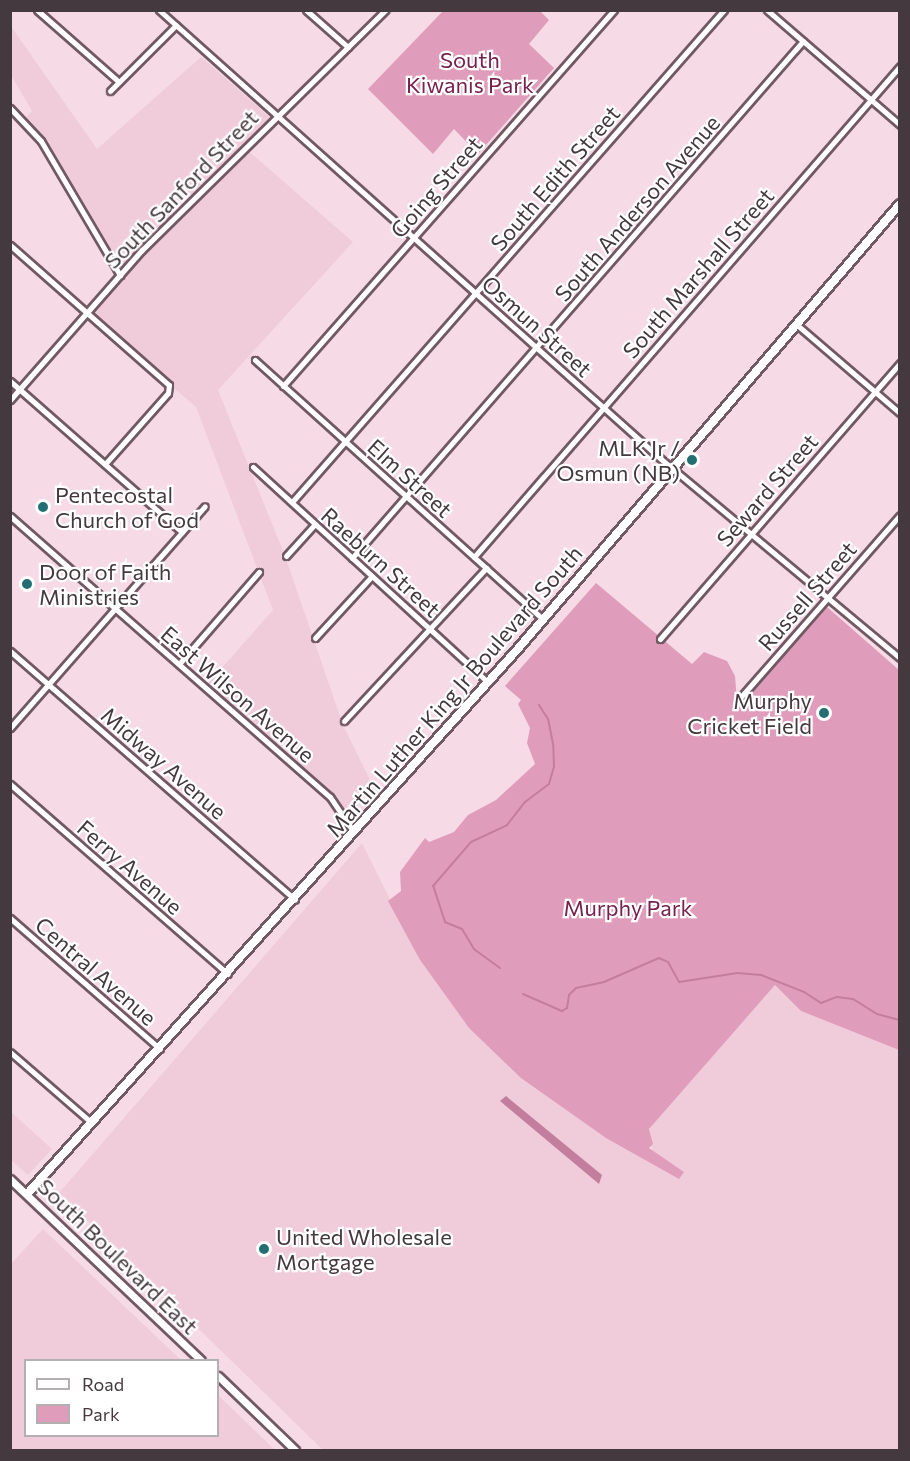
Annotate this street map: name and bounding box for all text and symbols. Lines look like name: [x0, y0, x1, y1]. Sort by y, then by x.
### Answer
park label: South Kiwanis Park: [406, 46, 534, 98]
street label: South Edith Street: [485, 100, 625, 256]
street label: South Sanford Street: [99, 104, 263, 274]
street label: South Anderson Avenue: [549, 110, 725, 306]
street label: Going Street: [385, 131, 487, 243]
street label: South Marshall Street: [617, 183, 779, 363]
street label: Osmun Street: [477, 270, 597, 382]
street label: Seward Street: [711, 428, 823, 552]
street label: Elm Street: [362, 433, 458, 523]
place label: MLK Jr / Osmun (NB): [556, 434, 680, 486]
marker: MLK Jr / Osmun (NB): [685, 453, 699, 467]
place label: Pentecostal Church of God: [55, 481, 199, 532]
marker: Pentecostal Church of God: [36, 500, 50, 514]
street label: Raeburn Street: [316, 502, 446, 622]
street label: Russell Street: [752, 536, 862, 656]
street label: Martin Luther King Jr Boulevard South: [320, 540, 588, 842]
place label: Door of Faith Ministries: [39, 558, 171, 610]
marker: Door of Faith Ministries: [20, 577, 34, 591]
street label: East Wilson Avenue: [156, 620, 320, 768]
place label: Murphy Cricket Field: [687, 687, 812, 738]
street label: Midway Avenue: [96, 702, 232, 824]
marker: Murphy Cricket Field: [817, 706, 831, 720]
street label: Ferry Avenue: [72, 814, 188, 920]
park label: Murphy Park: [563, 895, 693, 921]
street label: Central Avenue: [30, 911, 162, 1031]
street label: South Boulevard East: [33, 1173, 203, 1339]
place label: United Wholesale Mortgage: [276, 1223, 452, 1274]
marker: United Wholesale Mortgage: [257, 1242, 271, 1256]
legend: [24, 1359, 219, 1437]
text: Road: [82, 1373, 124, 1395]
text: Park: [82, 1403, 120, 1425]

